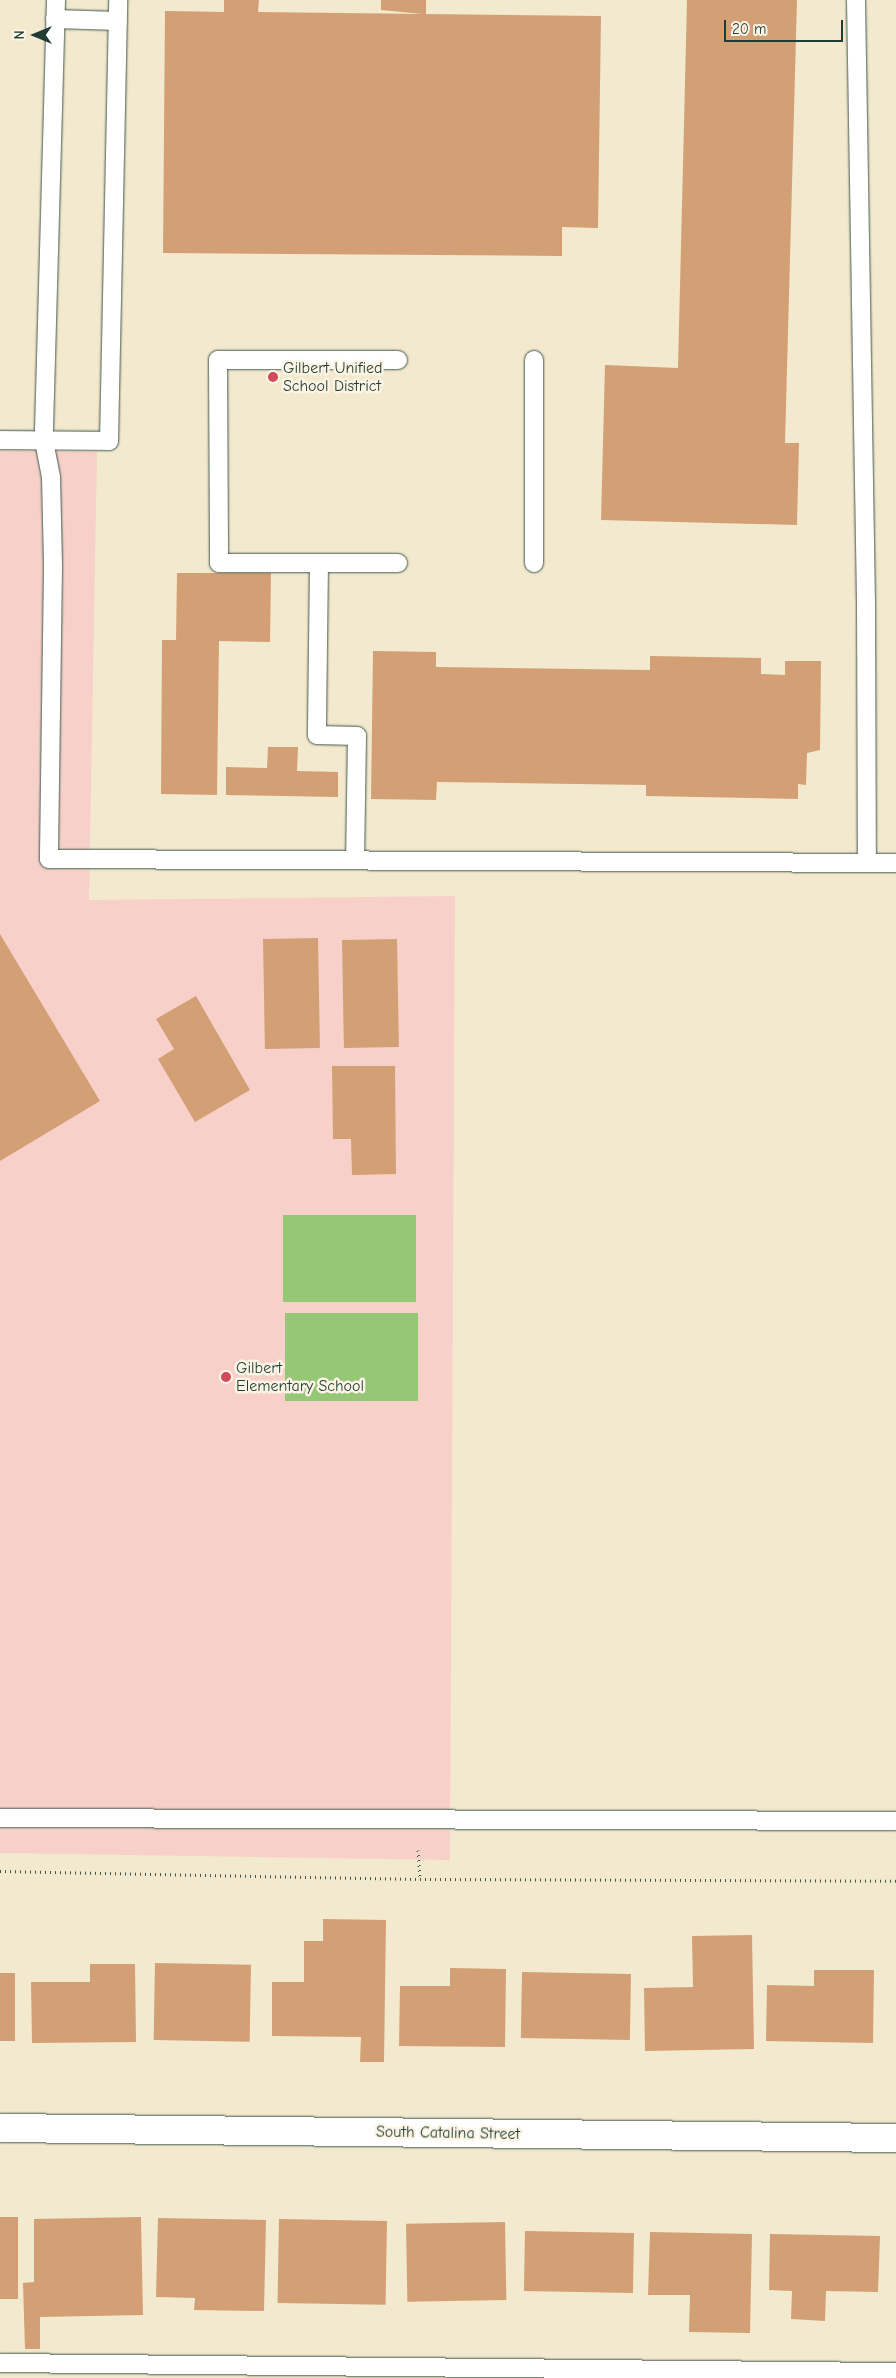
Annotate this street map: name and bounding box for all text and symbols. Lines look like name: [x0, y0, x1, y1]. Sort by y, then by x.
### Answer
north arrow: [10, 10, 60, 60]
scale bar: [726, 10, 845, 42]
text: 20 m: [732, 20, 766, 38]
text: N: [11, 30, 28, 40]
place label: Gilbert Unified School District: [283, 358, 383, 396]
marker: Gilbert Unified School District: [267, 371, 279, 383]
place label: Gilbert Elementary School: [236, 1358, 364, 1396]
marker: Gilbert Elementary School: [220, 1371, 232, 1383]
street label: South Catalina Street: [376, 2122, 520, 2144]

